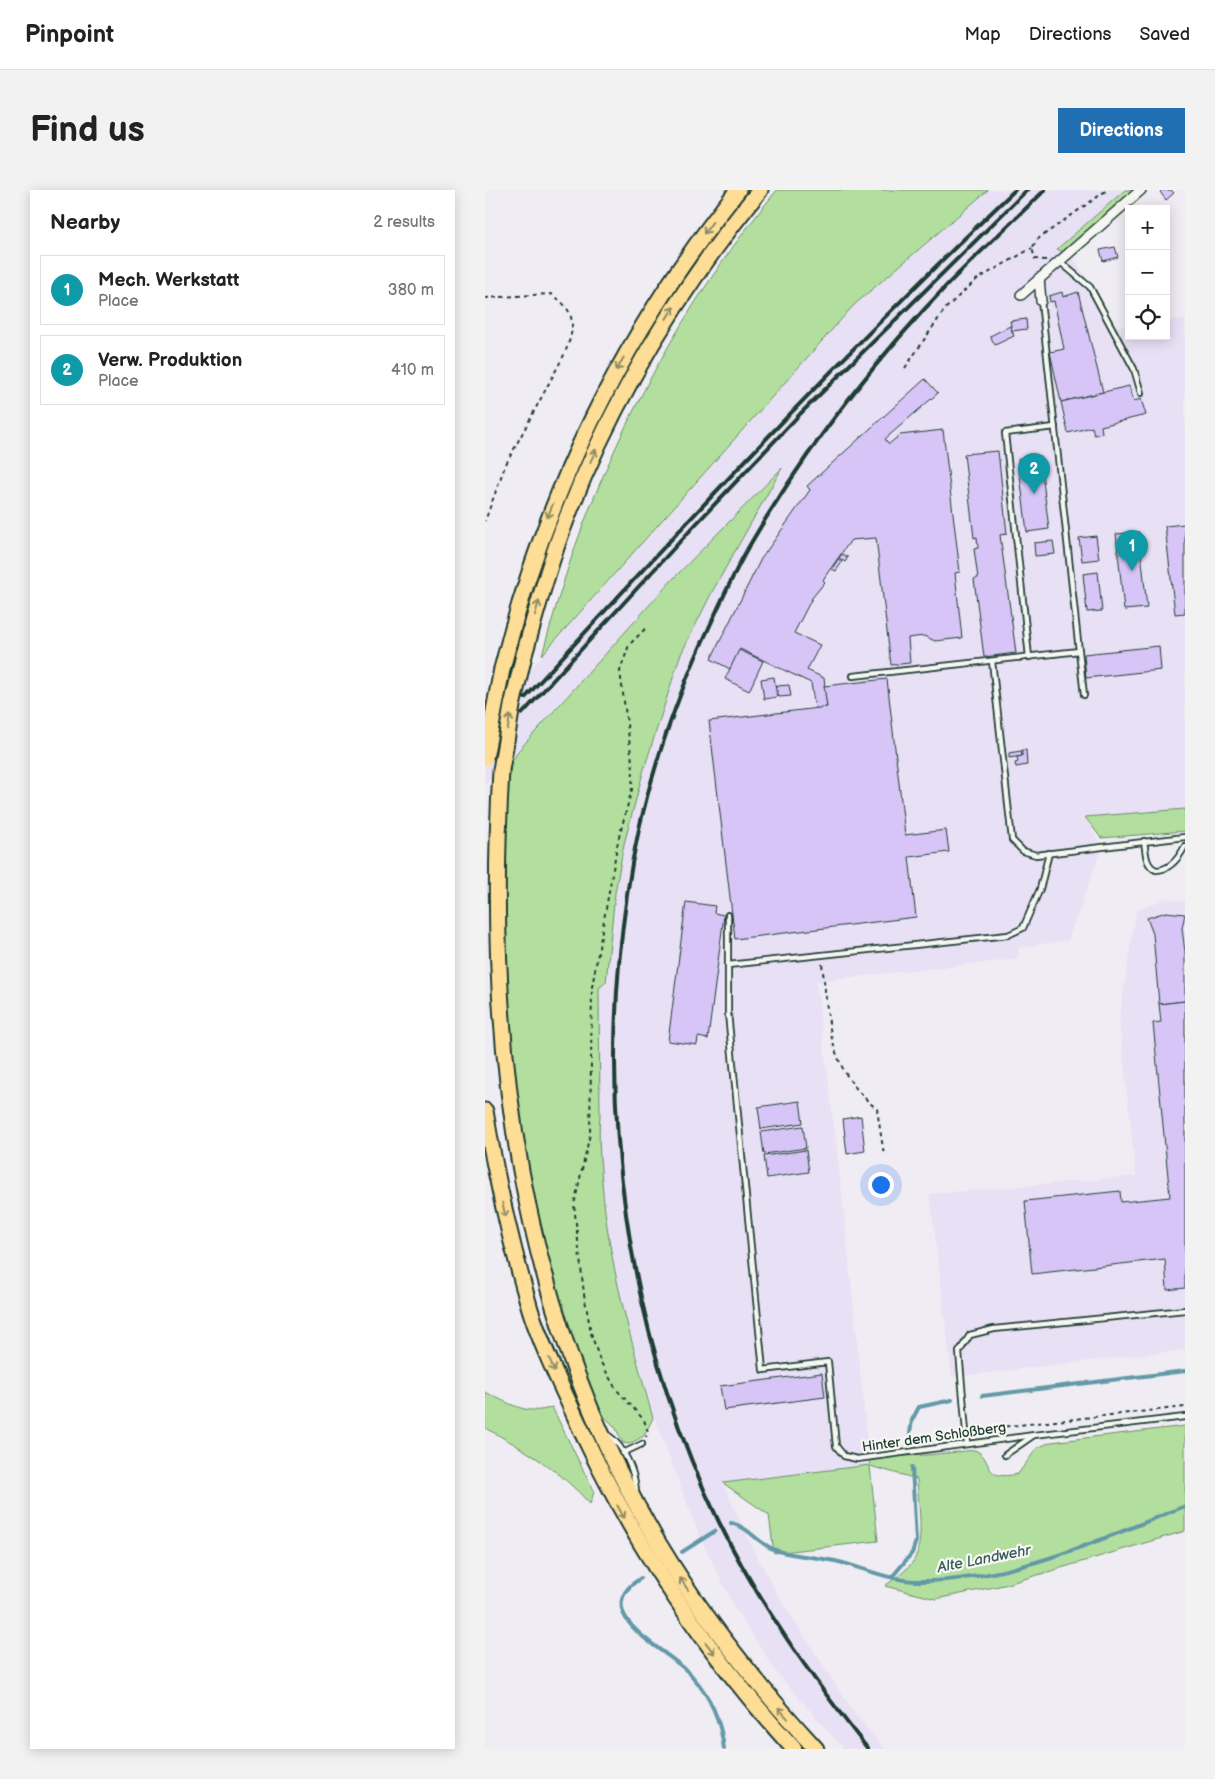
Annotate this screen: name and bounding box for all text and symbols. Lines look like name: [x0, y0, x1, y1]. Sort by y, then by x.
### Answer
text: Pinpoint: [25, 20, 114, 49]
text: Map: [965, 24, 1001, 45]
text: Directions: [1029, 24, 1111, 45]
text: Saved: [1139, 24, 1190, 45]
button: Directions: [1058, 108, 1185, 153]
text: Find us: [30, 109, 145, 152]
map controls: [1125, 205, 1170, 340]
button: +: [1125, 205, 1170, 250]
text: Nearby: [50, 210, 120, 235]
text: 2 results: [373, 213, 435, 232]
one-way arrow: [703, 221, 713, 235]
button: −: [1125, 250, 1170, 295]
text: Mech. Werkstatt: [98, 269, 239, 292]
text: 1: [64, 281, 70, 300]
text: 380 m: [388, 281, 434, 300]
text: Place: [98, 292, 139, 311]
button: locate: [1125, 295, 1170, 340]
one-way arrow: [665, 306, 676, 320]
text: Verw. Produktion: [98, 349, 242, 372]
one-way arrow: [614, 357, 624, 371]
text: 2: [62, 361, 72, 380]
text: 410 m: [391, 361, 434, 380]
text: Place: [98, 372, 139, 391]
one-way arrow: [589, 449, 599, 464]
pin: 2: [1018, 453, 1050, 494]
one-way arrow: [545, 503, 555, 518]
pin: 1: [1116, 530, 1148, 571]
one-way arrow: [533, 600, 542, 616]
one-way arrow: [505, 715, 515, 731]
your location: [868, 1172, 894, 1198]
one-way arrow: [500, 1201, 509, 1217]
one-way arrow: [548, 1357, 558, 1372]
street label: Hinter dem Schloßberg: [861, 1418, 1007, 1456]
one-way arrow: [617, 1504, 627, 1519]
water label: Alte Landwehr: [935, 1540, 1034, 1578]
one-way arrow: [679, 1577, 689, 1591]
one-way arrow: [704, 1641, 715, 1654]
one-way arrow: [777, 1706, 789, 1719]

